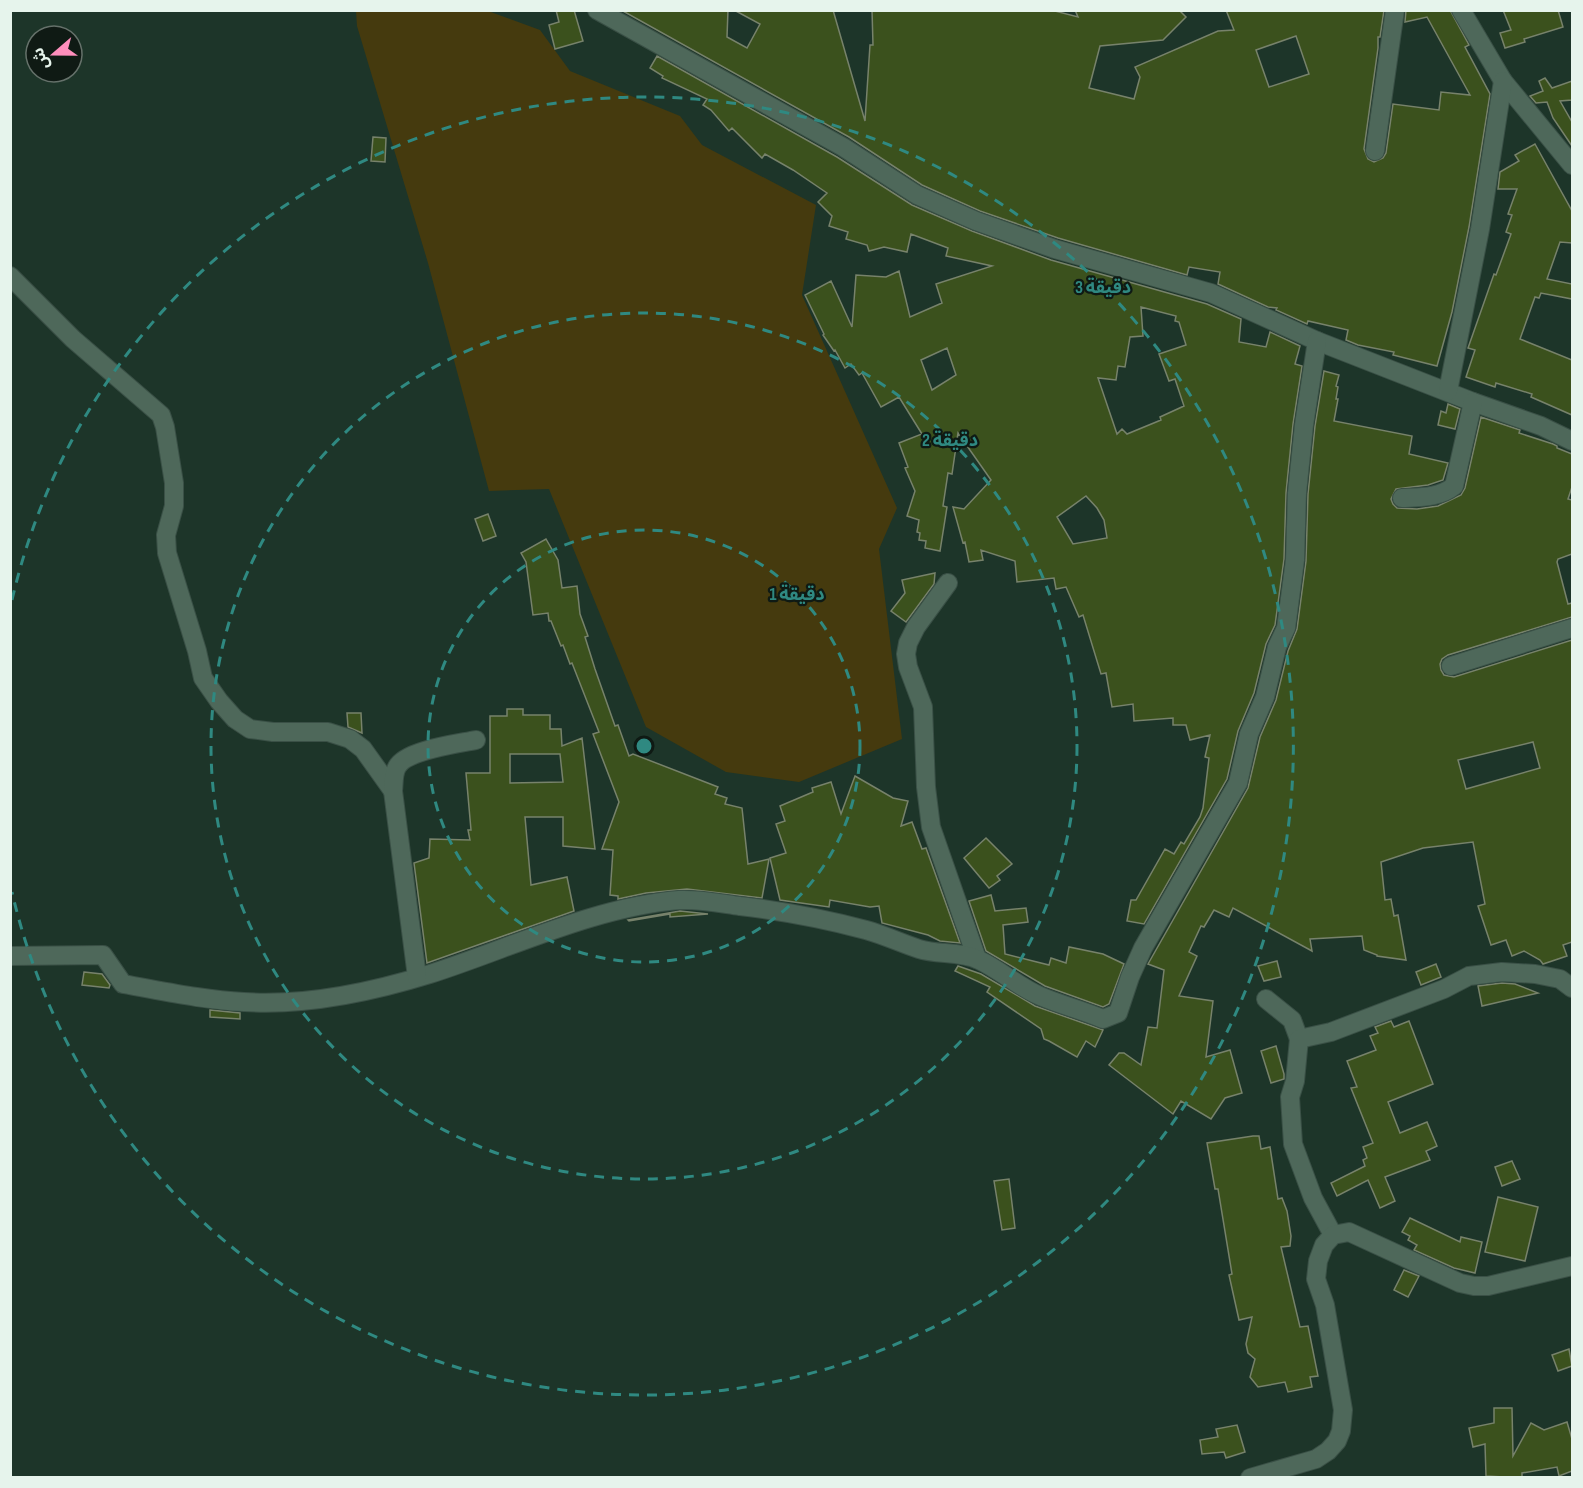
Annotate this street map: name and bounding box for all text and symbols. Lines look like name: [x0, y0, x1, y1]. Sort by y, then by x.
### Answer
north arrow: [24, 24, 84, 84]
text: ش: [29, 45, 54, 72]
text: 3 دقيقة: [1075, 277, 1131, 298]
text: 2 دقيقة: [922, 430, 978, 451]
text: 1 دقيقة: [769, 584, 825, 605]
centre of rings: [634, 736, 654, 756]

